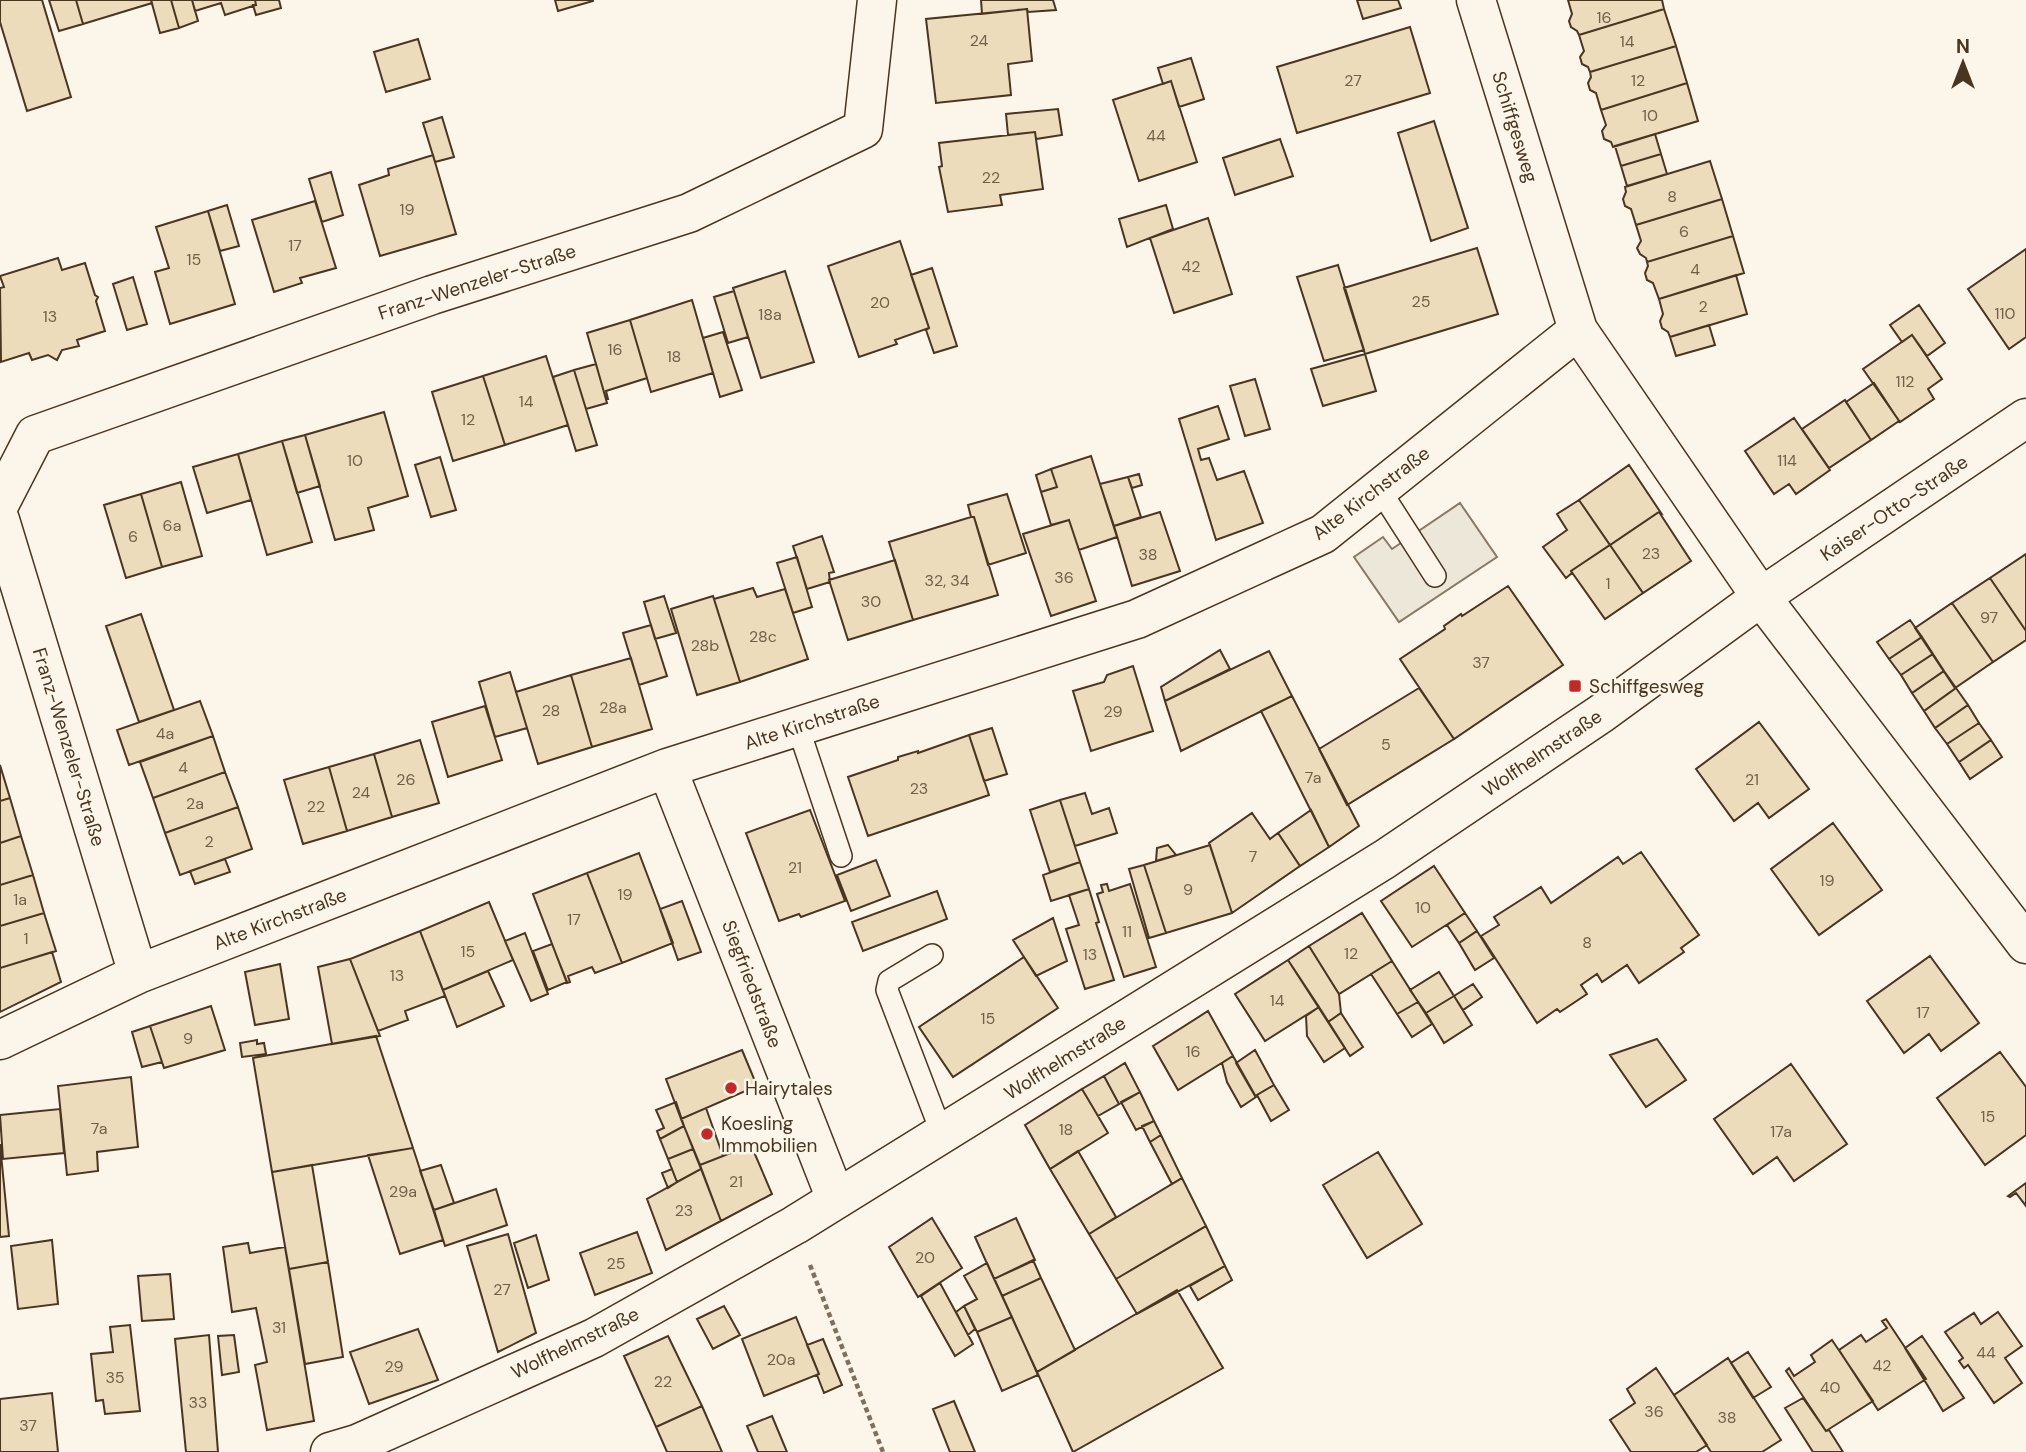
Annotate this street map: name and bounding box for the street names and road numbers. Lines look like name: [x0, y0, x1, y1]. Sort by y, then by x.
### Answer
street label: Schiffgesweg: [1486, 68, 1544, 186]
street label: Franz-Wenzeler-Straße: [375, 238, 579, 326]
street label: Alte Kirchstraße: [1307, 441, 1435, 545]
street label: Kaiser-Otto-Straße: [1815, 449, 1973, 567]
street label: Franz-Wenzeler-Straße: [27, 645, 111, 849]
street label: Alte Kirchstraße: [741, 688, 883, 756]
street label: Wolfhelmstraße: [1477, 704, 1607, 802]
street label: Alte Kirchstraße: [210, 882, 350, 956]
street label: Siegfriedstraße: [716, 917, 788, 1051]
street label: Wolfhelmstraße: [999, 1010, 1131, 1106]
street label: Wolfhelmstraße: [507, 1301, 643, 1385]

